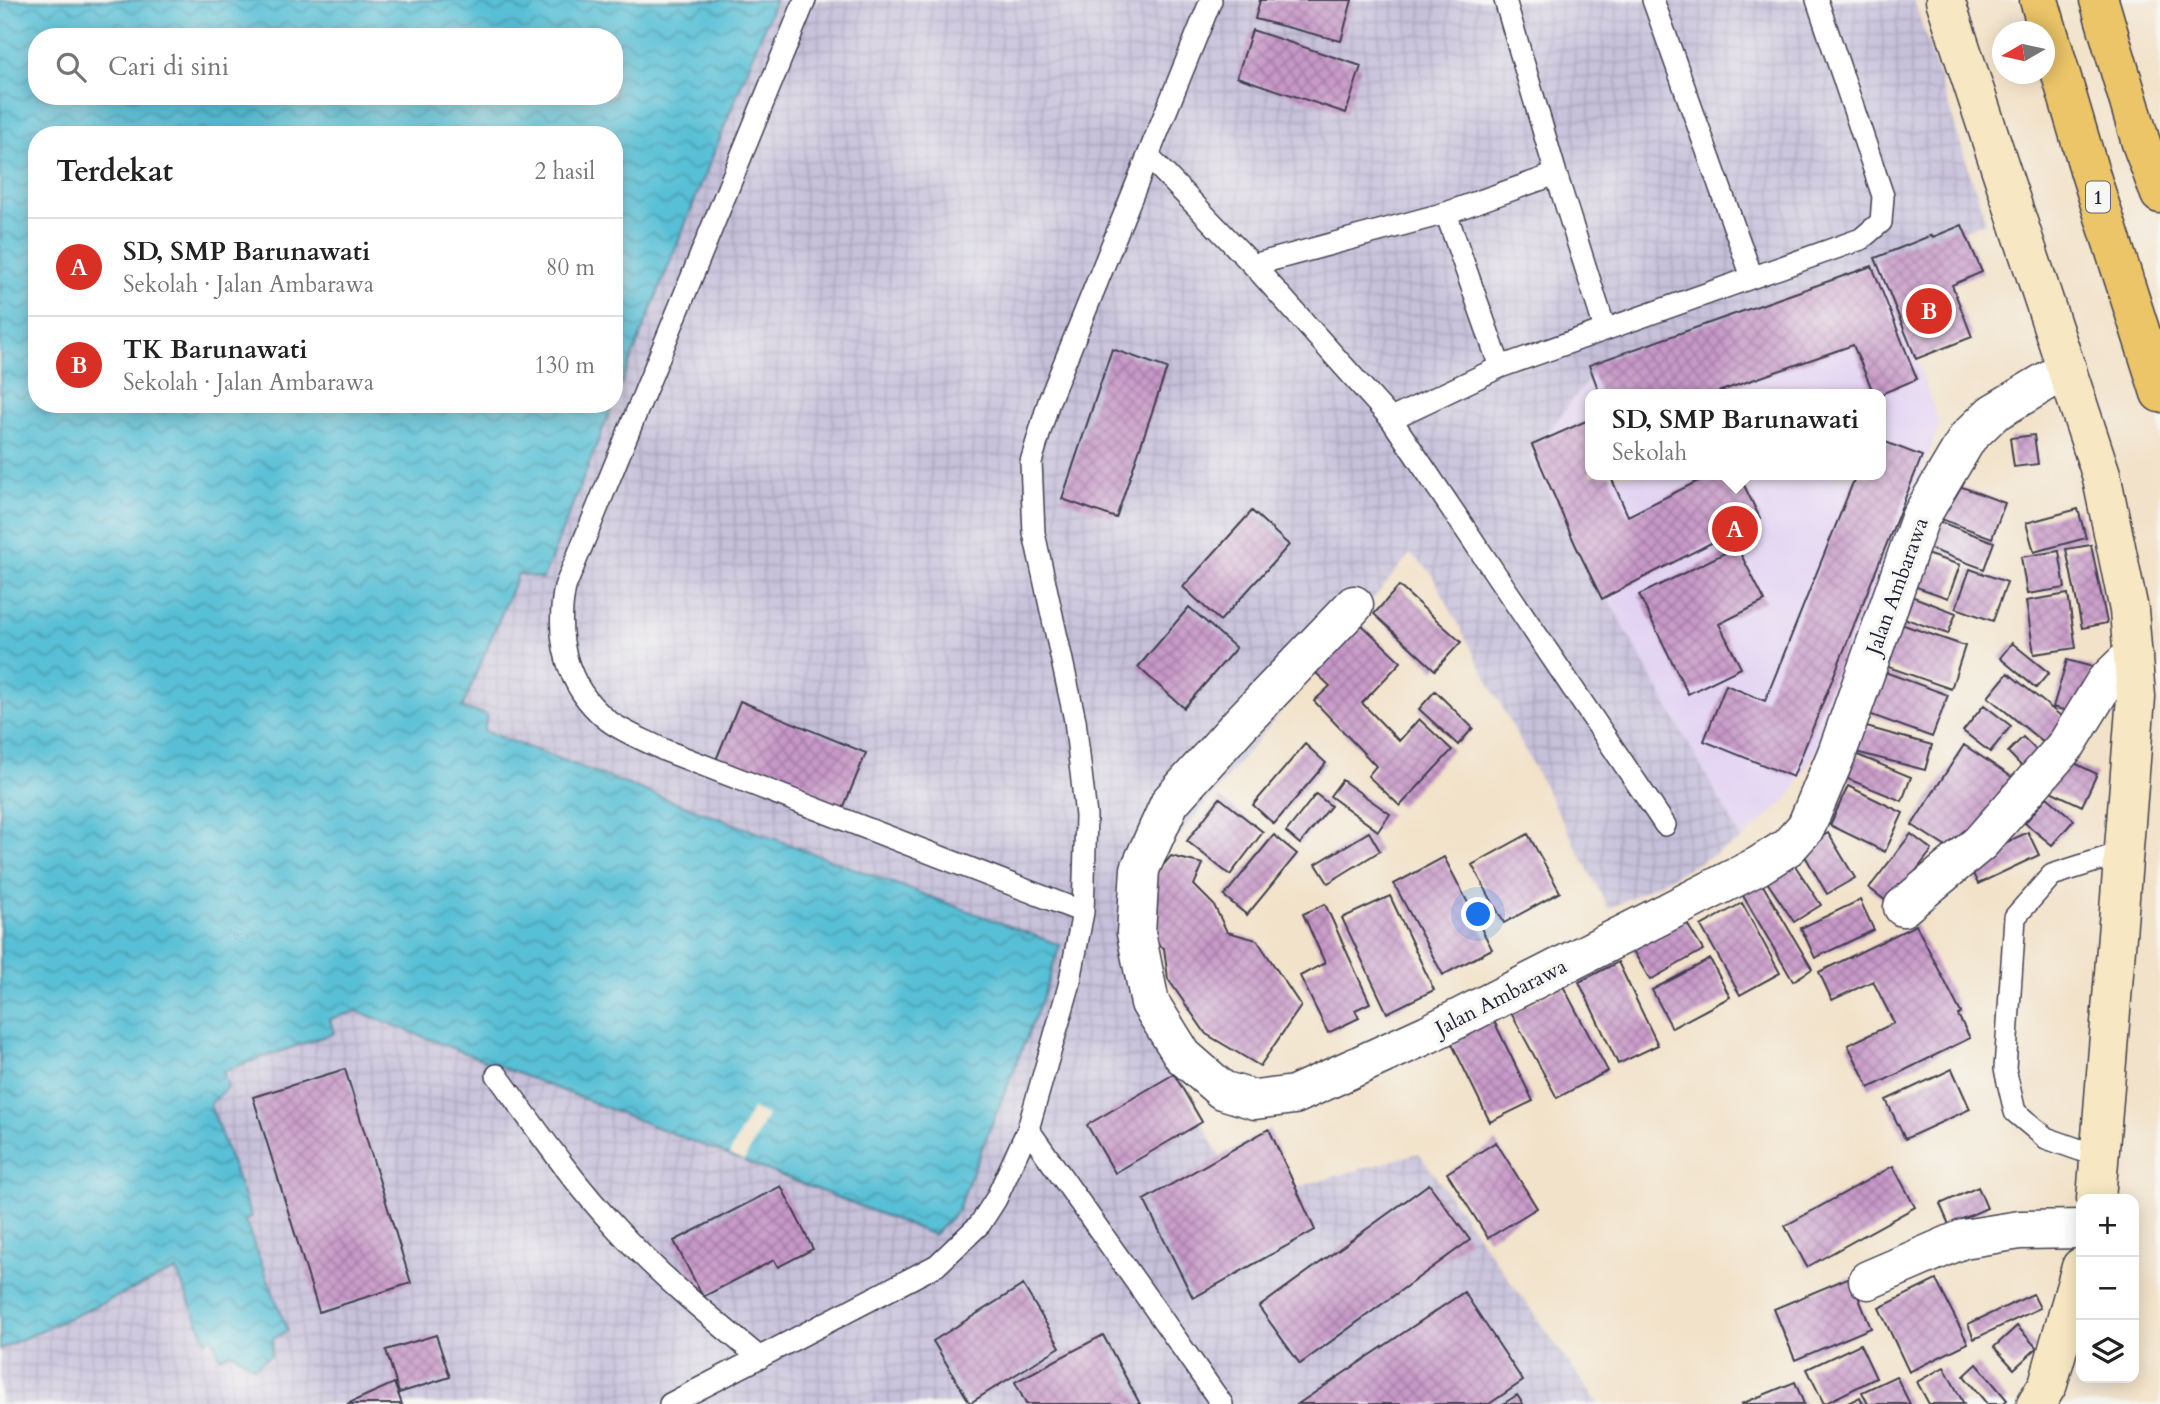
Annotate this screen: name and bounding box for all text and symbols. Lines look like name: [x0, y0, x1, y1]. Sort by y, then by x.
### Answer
north arrow: [1992, 21, 2055, 84]
search box: [28, 28, 623, 105]
icon: search: [52, 48, 90, 86]
text: Cari di sini: [108, 49, 229, 84]
text: Terdekat: [56, 151, 173, 192]
text: 2 hasil: [534, 156, 595, 187]
road number: 1: [2086, 182, 2110, 212]
text: SD, SMP Barunawati: [123, 234, 370, 269]
text: A: [70, 252, 88, 283]
text: 80 m: [546, 252, 595, 283]
text: Sekolah · Jalan Ambarawa: [123, 269, 374, 300]
pin: B: [1906, 285, 1952, 337]
text: TK Barunawati: [123, 332, 307, 367]
text: B: [71, 350, 87, 381]
text: 130 m: [534, 350, 595, 381]
text: Sekolah · Jalan Ambarawa: [123, 367, 374, 398]
popup: [1585, 389, 1886, 480]
text: SD, SMP Barunawati: [1612, 402, 1859, 437]
text: Sekolah: [1612, 437, 1687, 468]
pin: A: [1712, 503, 1758, 555]
street label: Jalan Ambarawa: [1858, 514, 1936, 662]
your location: [1461, 897, 1495, 931]
street label: Jalan Ambarawa: [1428, 952, 1572, 1044]
map controls: [2076, 1194, 2139, 1383]
button: +: [2076, 1194, 2139, 1257]
button: −: [2076, 1257, 2139, 1320]
button: layers: [2076, 1320, 2139, 1383]

